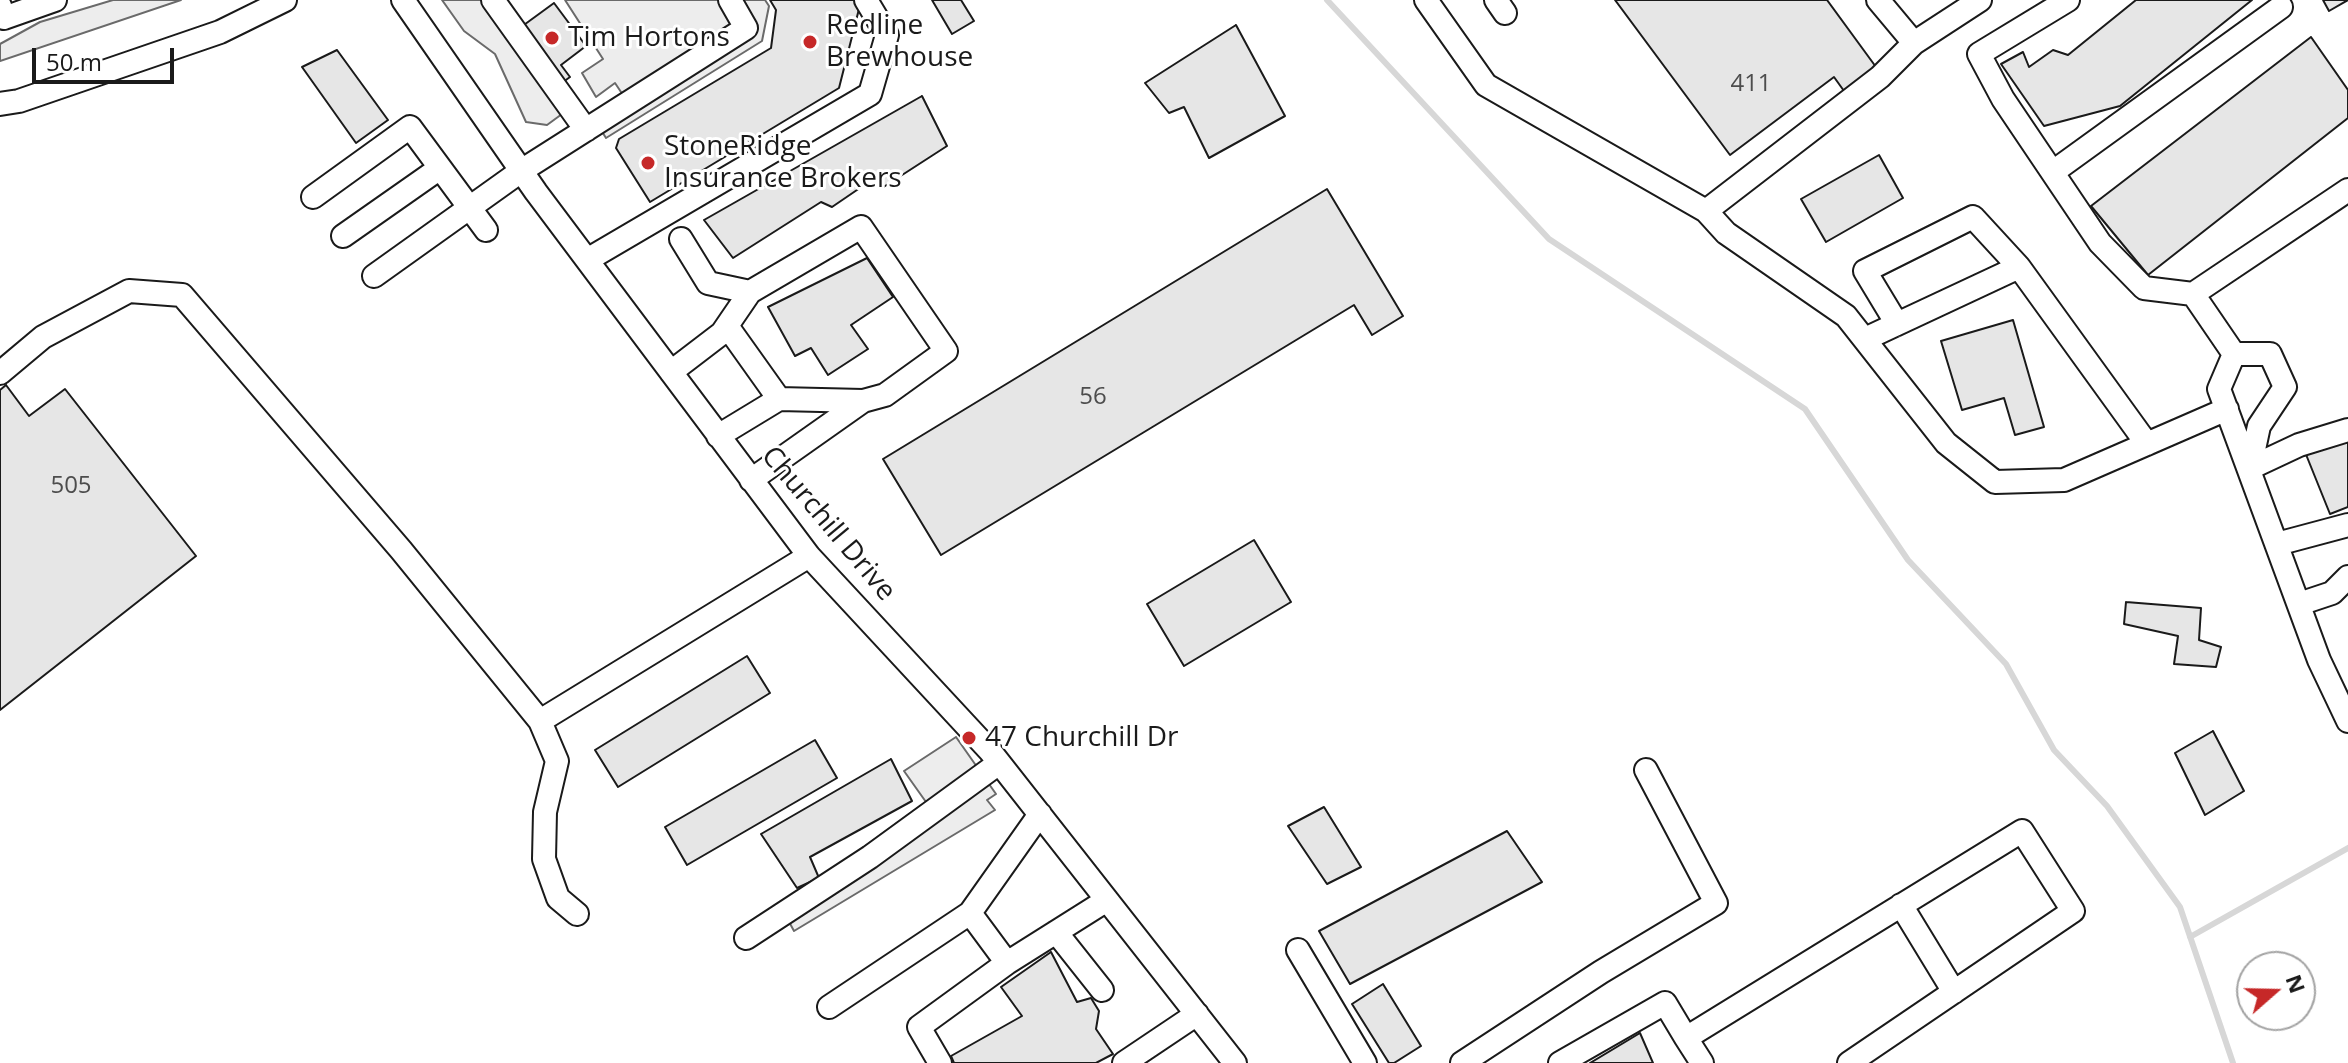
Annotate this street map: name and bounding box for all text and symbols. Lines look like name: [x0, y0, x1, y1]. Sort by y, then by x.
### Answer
place label: Redline Brewhouse: [826, 9, 973, 75]
place label: Tim Hortons: [568, 21, 730, 55]
marker: Tim Hortons: [543, 29, 561, 47]
scale bar: [36, 32, 178, 82]
marker: Redline Brewhouse: [801, 33, 819, 51]
text: 50 m: [46, 45, 102, 78]
house number: 411: [1730, 70, 1772, 98]
place label: StoneRidge Insurance Brokers: [664, 130, 902, 196]
marker: StoneRidge Insurance Brokers: [639, 154, 657, 172]
house number: 56: [1079, 383, 1107, 411]
street label: Churchill Drive: [754, 440, 902, 608]
house number: 505: [50, 472, 92, 500]
place label: 47 Churchill Dr: [985, 721, 1179, 755]
marker: 47 Churchill Dr: [960, 729, 978, 747]
north arrow: [2236, 951, 2316, 1031]
text: N: [2280, 970, 2314, 997]

